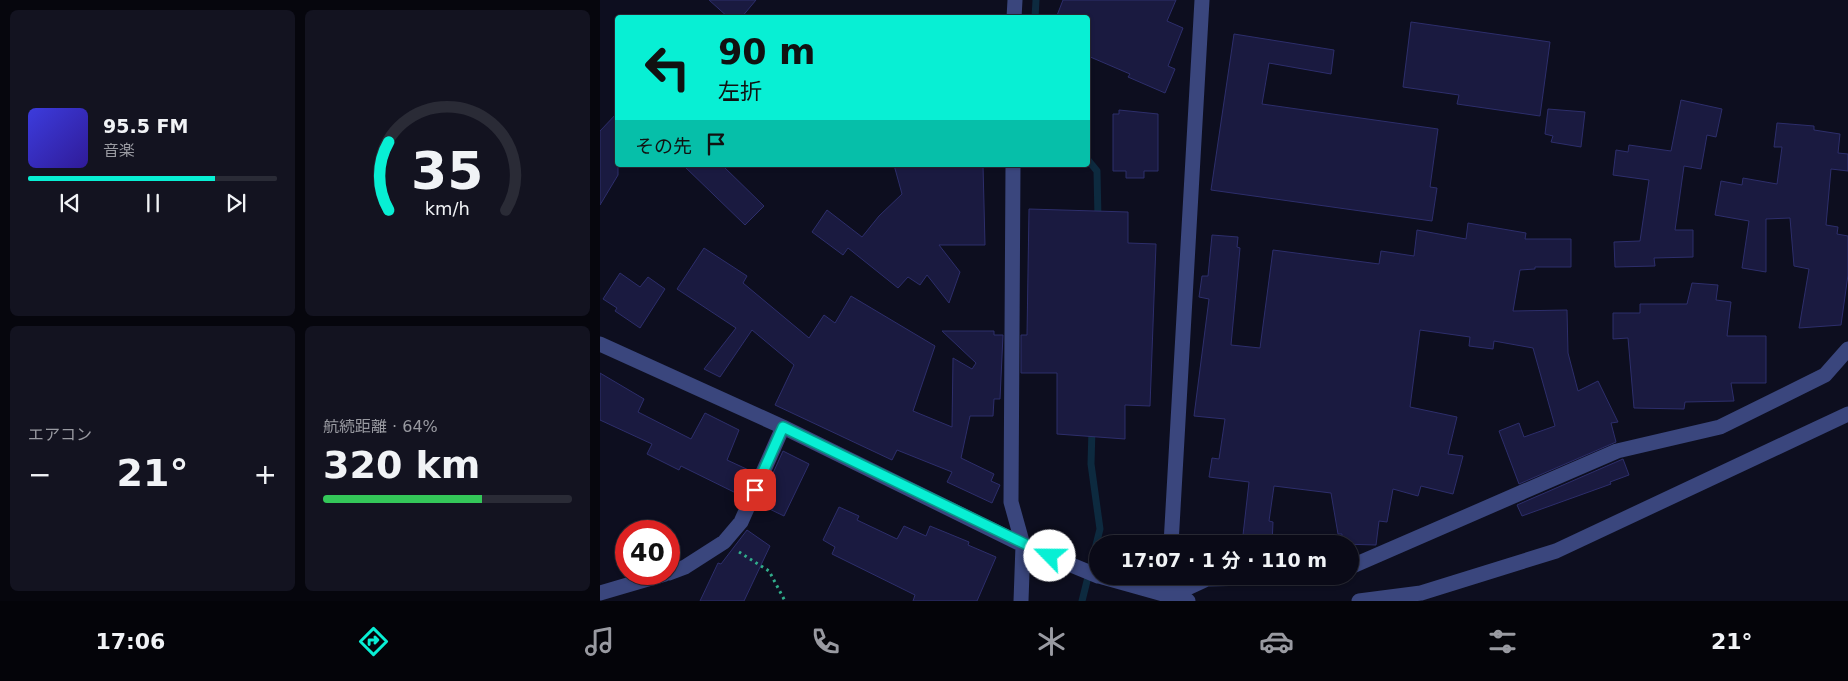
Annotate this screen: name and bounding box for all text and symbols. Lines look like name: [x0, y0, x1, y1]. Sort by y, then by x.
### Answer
text: 90 m: [718, 32, 815, 72]
icon: left: [635, 35, 700, 100]
text: 左折: [718, 79, 762, 104]
text: 95.5 FM: [103, 115, 188, 137]
icon: arrive: [702, 130, 730, 158]
text: その先: [635, 135, 692, 157]
text: 音楽: [103, 141, 135, 160]
text: 35: [411, 141, 484, 201]
icon: previous: [56, 189, 84, 217]
icon: pause: [139, 189, 167, 217]
icon: next: [222, 189, 250, 217]
text: km/h: [425, 198, 470, 219]
text: 航続距離 · 64%: [323, 417, 438, 436]
text: エアコン: [28, 425, 92, 444]
text: 320 km: [323, 443, 480, 487]
text: 21°: [117, 451, 188, 495]
text: −: [28, 458, 51, 491]
text: +: [254, 458, 277, 491]
pin: [734, 469, 776, 511]
icon: arrive: [741, 476, 769, 504]
speed limit sign: 40: [615, 520, 680, 585]
position arrow: [1023, 529, 1075, 581]
text: 17:07 · 1 分 · 110 m: [1121, 549, 1327, 571]
icon: directions: [356, 624, 391, 659]
icon: music: [582, 624, 617, 659]
icon: phone: [808, 624, 843, 659]
icon: climate: [1034, 624, 1069, 659]
icon: car: [1259, 624, 1294, 659]
icon: filters: [1485, 624, 1520, 659]
text: 17:06: [95, 629, 165, 654]
text: 21°: [1711, 629, 1753, 654]

